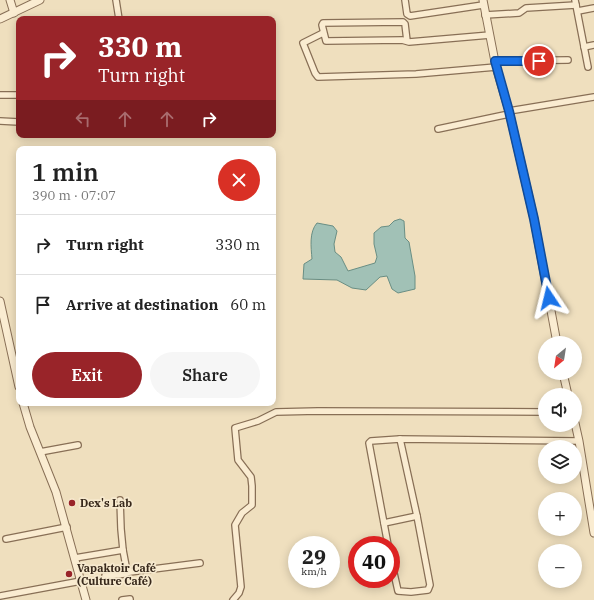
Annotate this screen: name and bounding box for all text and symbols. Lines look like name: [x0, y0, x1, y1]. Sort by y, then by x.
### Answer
text: 330 m: [98, 28, 182, 65]
icon: right: [32, 32, 84, 84]
pin: [522, 44, 556, 78]
icon: arrive: [528, 50, 550, 72]
text: Turn right: [98, 64, 185, 87]
icon: left: [72, 108, 94, 130]
icon: ahead: [114, 108, 136, 130]
icon: ahead: [156, 108, 178, 130]
icon: right: [198, 108, 220, 130]
text: 1 min: [32, 156, 99, 188]
button: close: [218, 159, 260, 201]
text: 390 m · 07:07: [32, 187, 116, 204]
icon: right: [32, 234, 54, 256]
text: Turn right: [66, 235, 144, 254]
text: 330 m: [215, 235, 260, 254]
position arrow: [528, 277, 570, 319]
icon: arrive: [32, 294, 54, 316]
text: Arrive at destination: [66, 295, 218, 314]
text: 60 m: [230, 295, 266, 314]
north arrow: [538, 336, 582, 380]
map controls: [538, 336, 582, 588]
button: Exit: [32, 352, 142, 398]
button: Share: [150, 352, 260, 398]
button: sound: [538, 388, 582, 432]
button: layers: [538, 440, 582, 484]
button: +: [538, 492, 582, 536]
place label: Dex's Lab: [80, 496, 132, 510]
marker: Dex's Lab: [67, 498, 77, 508]
speed limit sign: 40: [348, 536, 400, 588]
text: 29: [302, 543, 326, 570]
button: −: [538, 544, 582, 588]
place label: Vapaktoir Café (Culture Café): [77, 561, 156, 588]
text: km/h: [301, 565, 327, 578]
marker: Vapaktoir Café (Culture Café): [64, 569, 74, 579]

